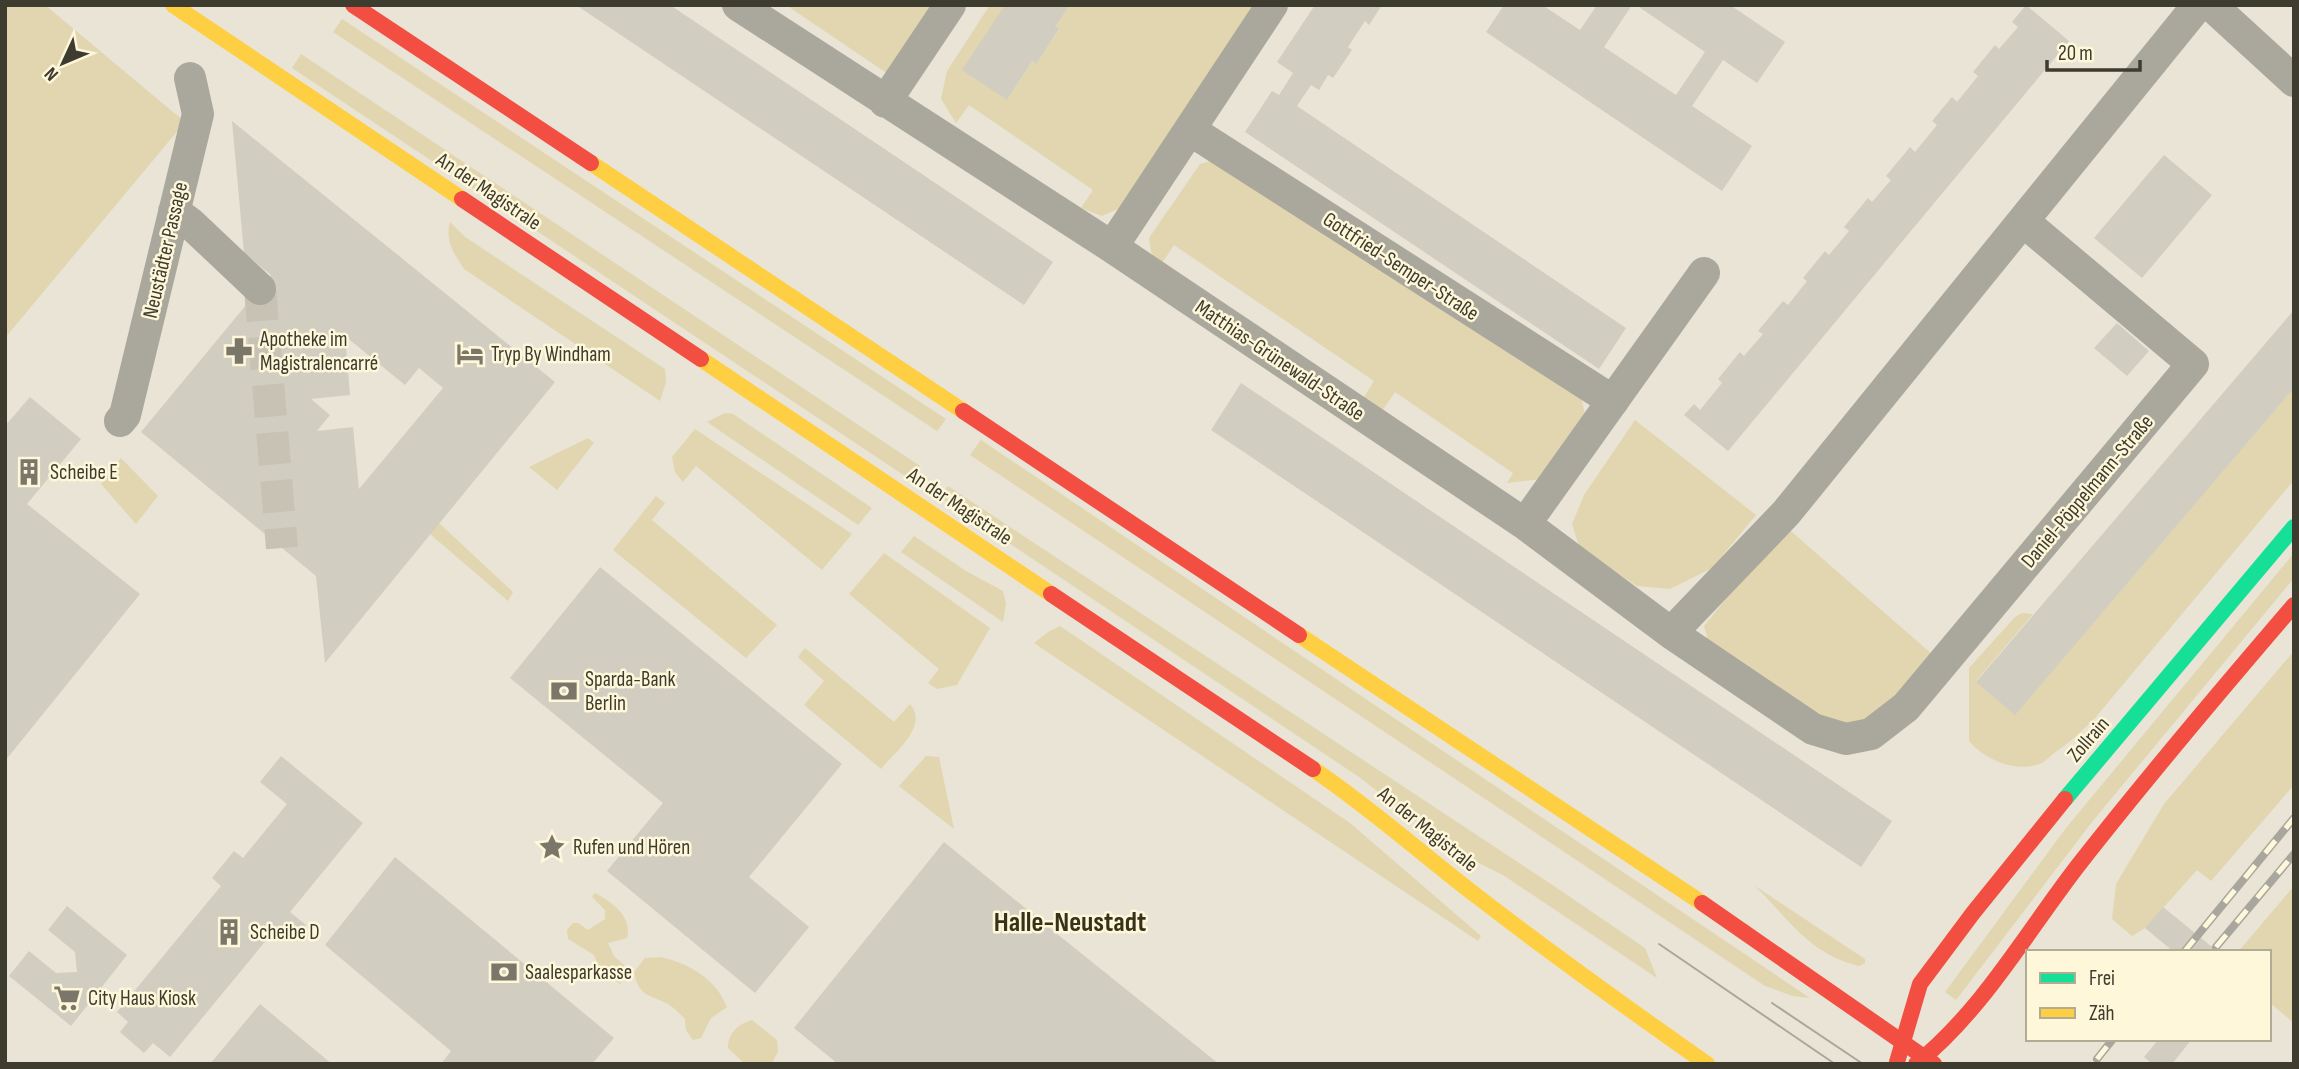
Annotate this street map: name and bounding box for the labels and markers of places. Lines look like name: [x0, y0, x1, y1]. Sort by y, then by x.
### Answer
place label: Apotheke im Magistralencarré: [259, 327, 378, 376]
pharmacy icon: Apotheke im Magistralencarré: [224, 336, 254, 366]
hotel icon: Tryp By Windham: [455, 339, 485, 369]
place label: Tryp By Windham: [491, 342, 611, 367]
building icon: Scheibe E: [14, 457, 44, 487]
place label: Scheibe E: [50, 460, 118, 485]
place label: Sparda-Bank Berlin: [585, 667, 676, 716]
bank icon: Sparda-Bank Berlin: [549, 676, 579, 706]
place icon: Rufen und Hören: [537, 832, 567, 862]
place label: Rufen und Hören: [573, 835, 690, 860]
building icon: Scheibe D: [214, 917, 244, 947]
place label: Scheibe D: [250, 920, 320, 945]
bank icon: Saalesparkasse: [489, 957, 519, 987]
place label: Saalesparkasse: [525, 960, 632, 985]
supermarket icon: City Haus Kiosk: [52, 983, 82, 1013]
place label: City Haus Kiosk: [88, 986, 196, 1011]

